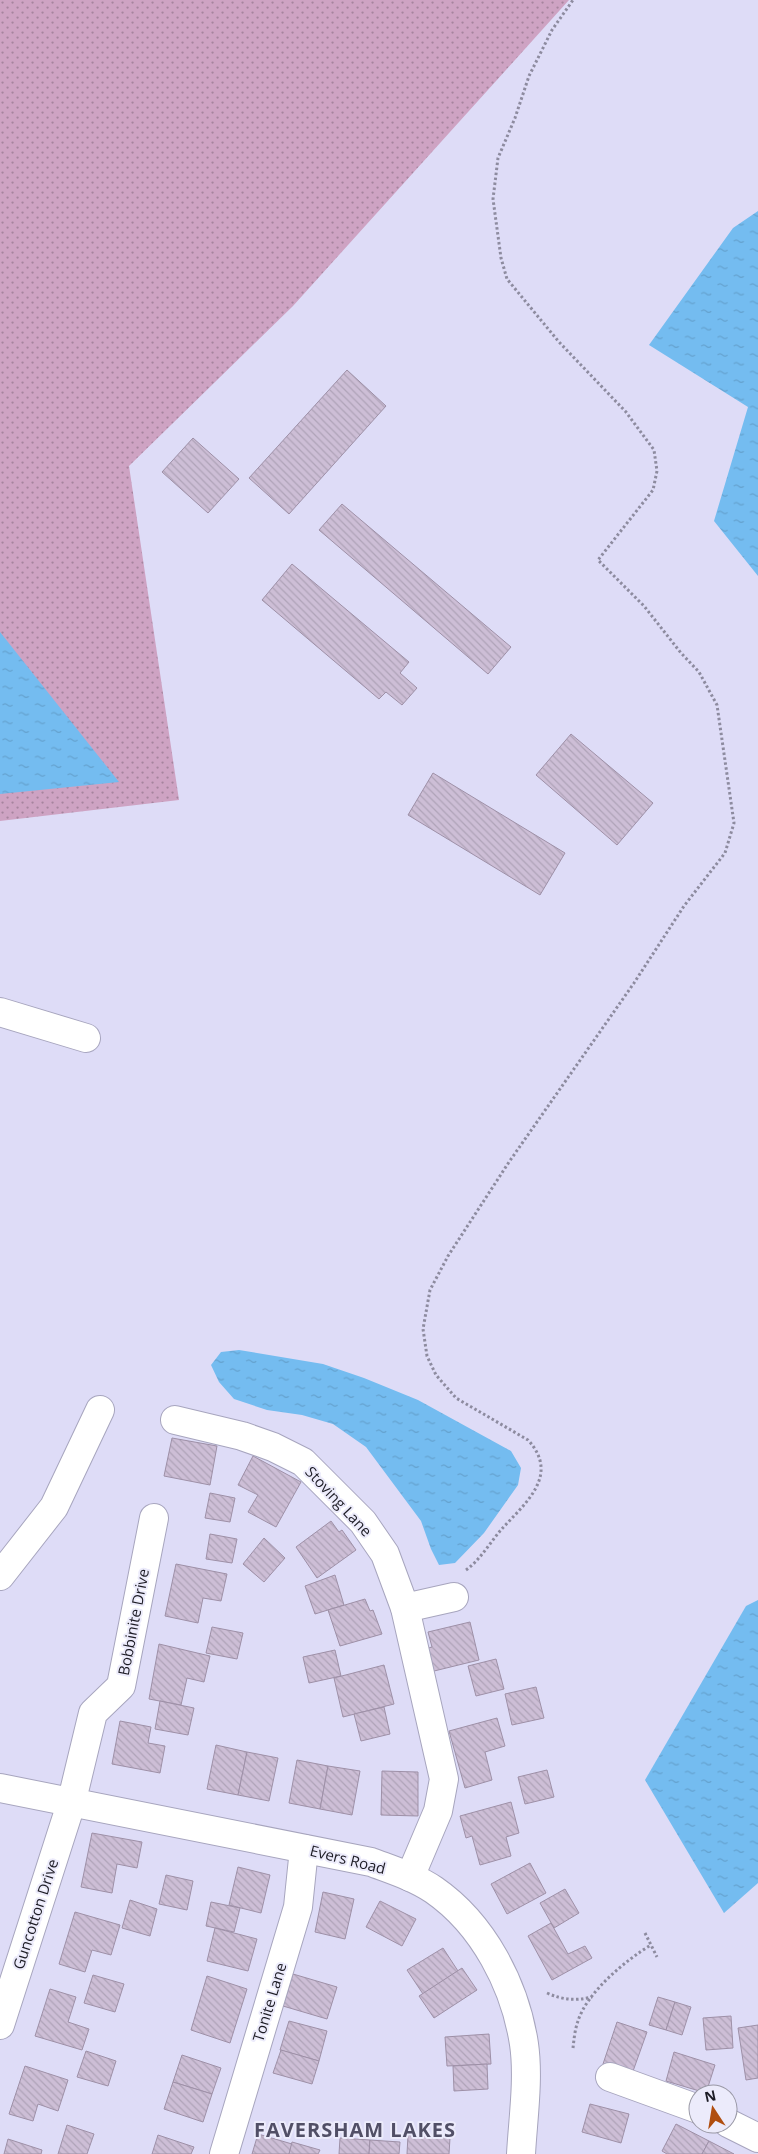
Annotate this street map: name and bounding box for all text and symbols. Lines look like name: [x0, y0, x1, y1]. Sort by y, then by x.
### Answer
street label: Stoving Lane: [301, 1462, 377, 1540]
street label: Bobbinite Drive: [113, 1567, 153, 1677]
street label: Evers Road: [308, 1840, 388, 1878]
street label: Guncotton Drive: [8, 1856, 62, 1972]
street label: Tonite Lane: [247, 1960, 291, 2044]
north arrow: [688, 2084, 738, 2134]
text: N: [703, 2085, 718, 2106]
district label: FAVERSHAM LAKES: [254, 2116, 456, 2143]

